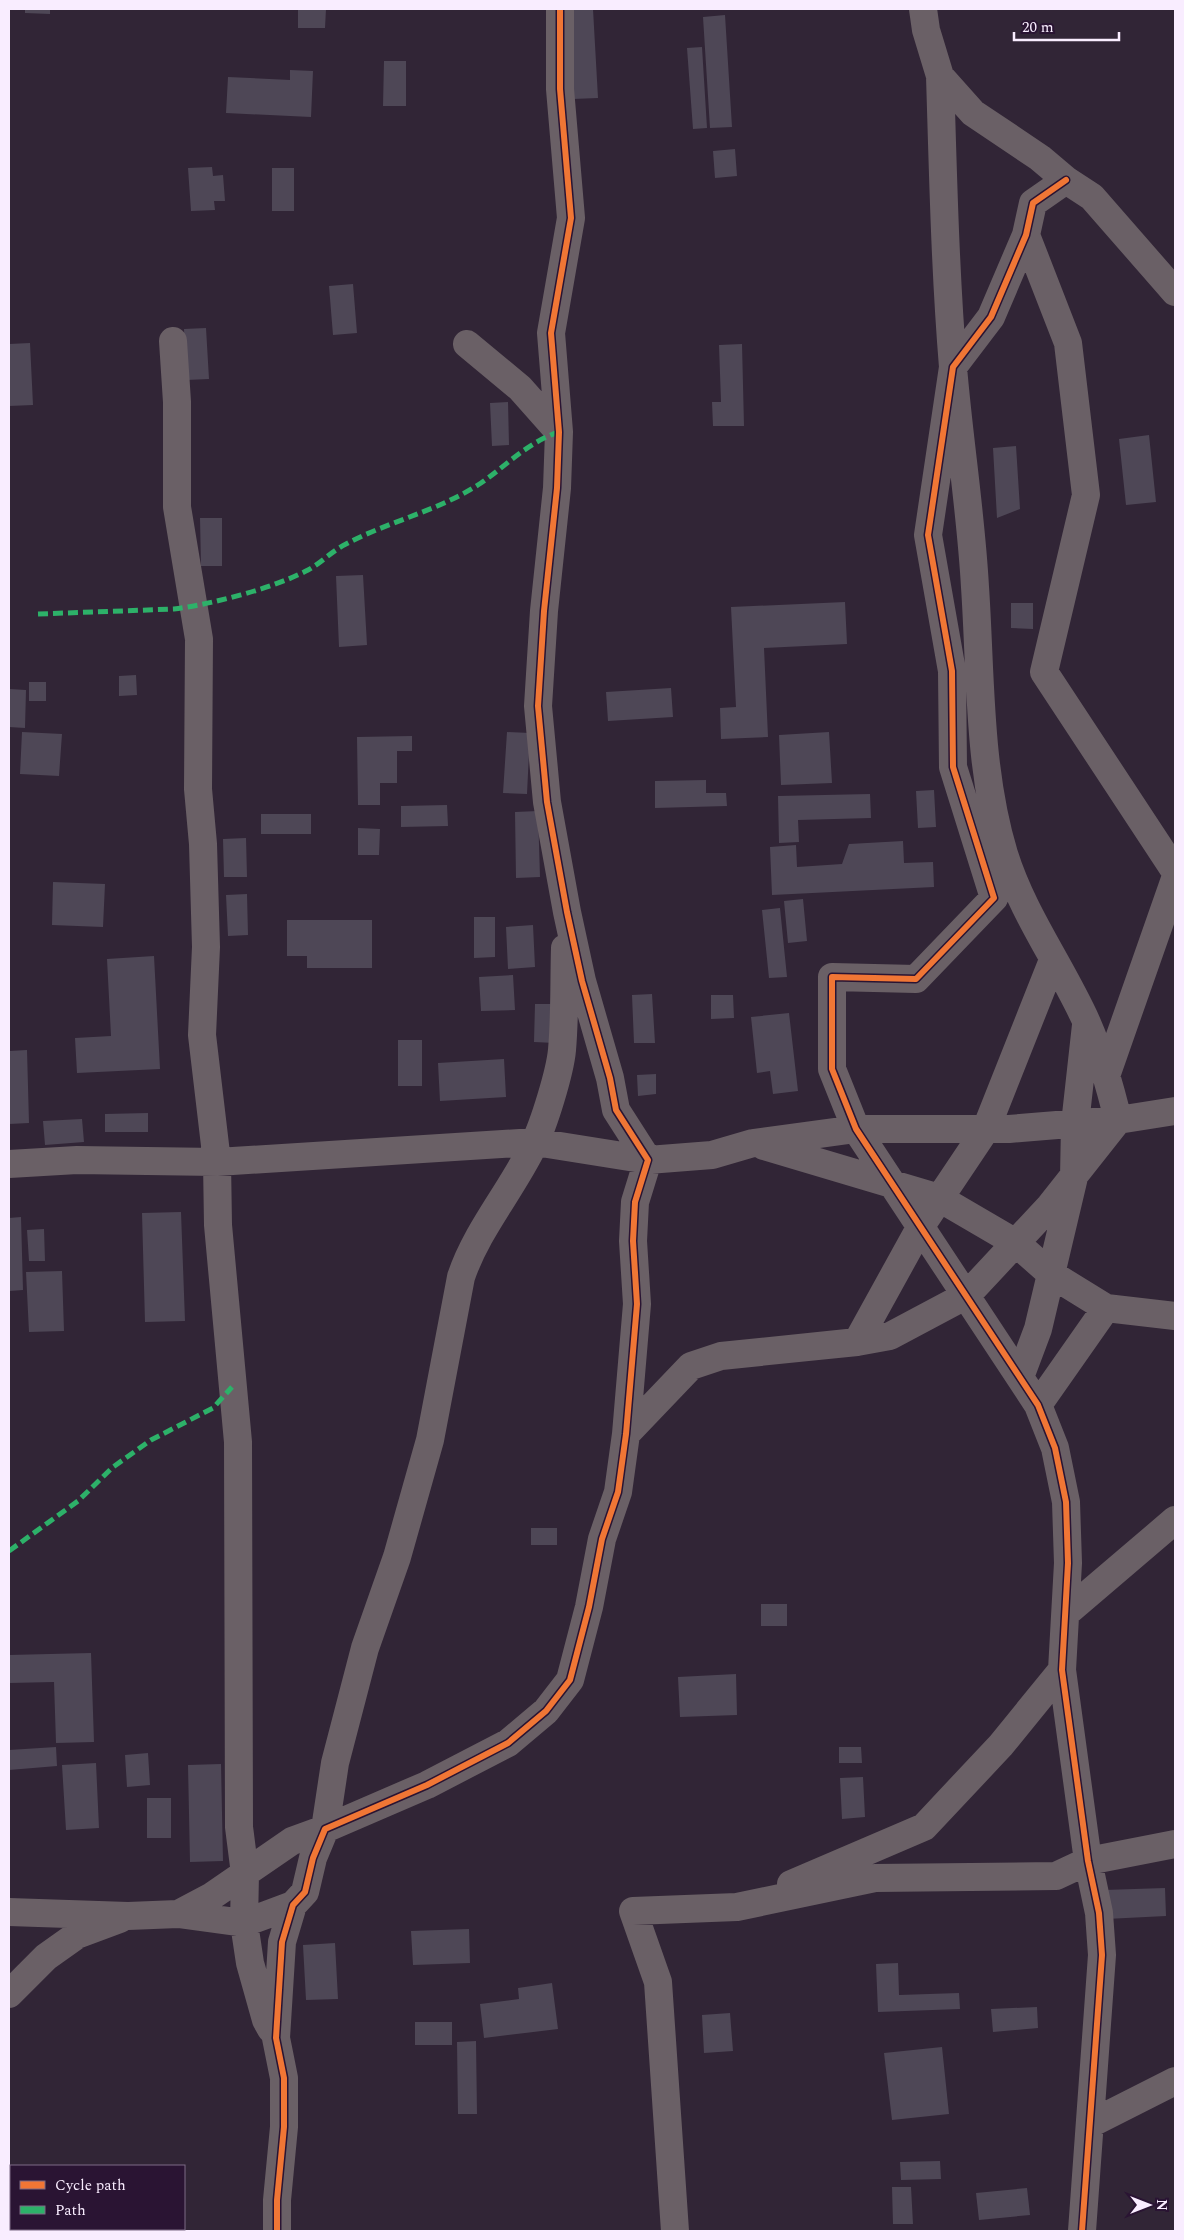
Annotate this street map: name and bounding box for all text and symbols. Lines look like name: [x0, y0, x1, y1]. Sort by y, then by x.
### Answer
scale bar: [1014, 10, 1119, 42]
text: 20 m: [1022, 16, 1054, 39]
legend: [10, 2165, 185, 2230]
text: Cycle path: [55, 2174, 126, 2197]
north arrow: [1124, 2180, 1174, 2230]
text: Path: [55, 2199, 86, 2222]
text: N: [1151, 2199, 1172, 2211]

